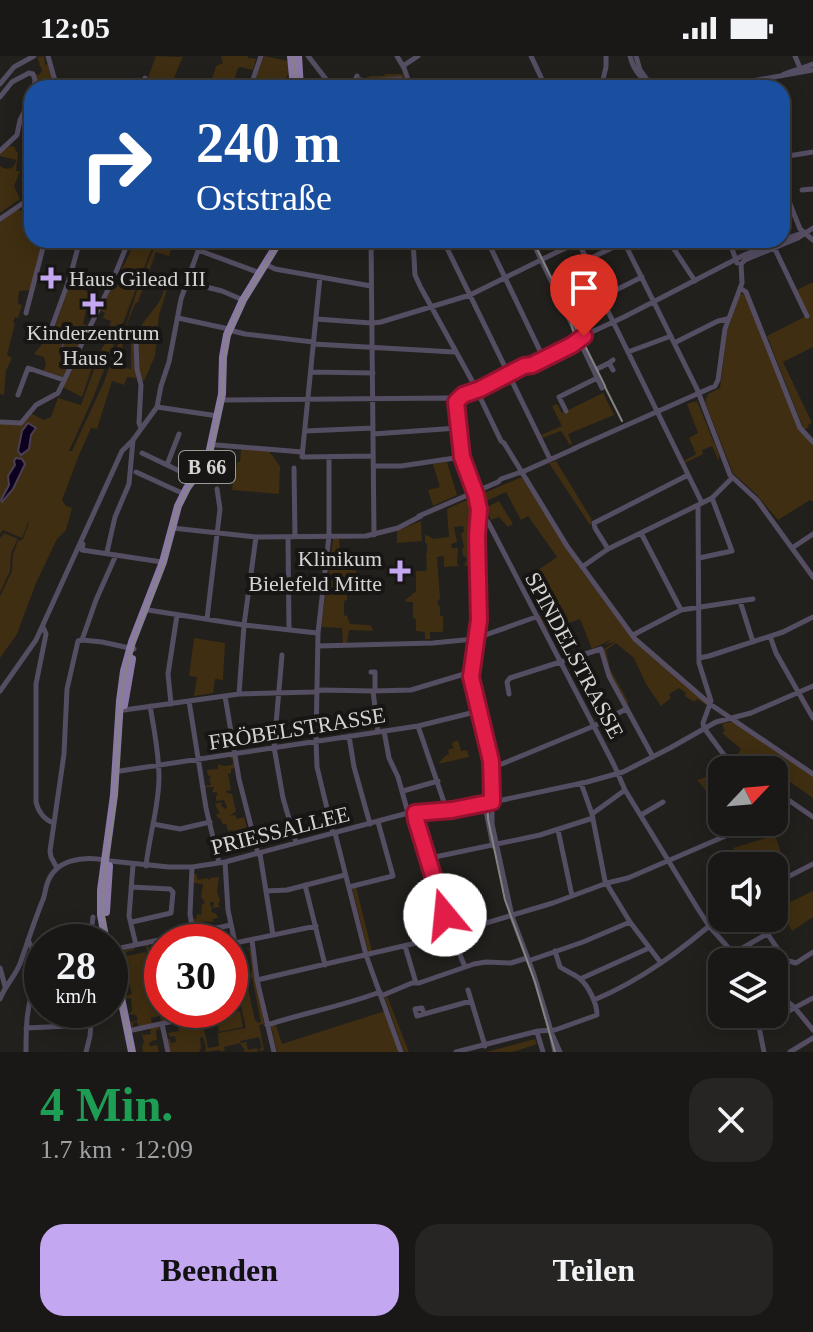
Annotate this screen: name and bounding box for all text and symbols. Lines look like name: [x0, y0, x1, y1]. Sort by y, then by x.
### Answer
text: 12:05: [40, 11, 110, 44]
icon: right: [64, 112, 168, 216]
text: 240 m: [196, 112, 341, 174]
text: Oststraße: [196, 178, 332, 218]
pin: [550, 254, 618, 336]
place label: Haus Gilead III: [69, 266, 206, 291]
icon: arrive: [562, 266, 606, 310]
marker: Haus Gilead III: [40, 267, 62, 289]
marker: Kinderzentrum Haus 2: [82, 293, 104, 315]
place label: Kinderzentrum Haus 2: [26, 320, 160, 370]
road number: B 66: [179, 451, 235, 483]
place label: Klinikum Bielefeld Mitte: [248, 546, 382, 596]
marker: Klinikum Bielefeld Mitte: [389, 560, 411, 582]
street label: SPINDELSTRASSE: [520, 568, 629, 743]
street label: FRÖBELSTRASSE: [207, 702, 387, 755]
north arrow: [708, 756, 788, 836]
map controls: [708, 756, 788, 1028]
street label: PRIESSALLEE: [208, 801, 352, 860]
button: sound: [708, 852, 788, 932]
position arrow: [403, 873, 487, 957]
speed limit sign: 30: [144, 924, 248, 1028]
text: 28: [56, 943, 96, 988]
button: layers: [708, 948, 788, 1028]
text: km/h: [55, 985, 97, 1007]
text: 4 Min.: [40, 1078, 173, 1131]
button: close: [689, 1078, 773, 1162]
text: 1.7 km · 12:09: [40, 1135, 193, 1164]
button: Beenden: [40, 1224, 399, 1316]
button: Teilen: [415, 1224, 773, 1316]

